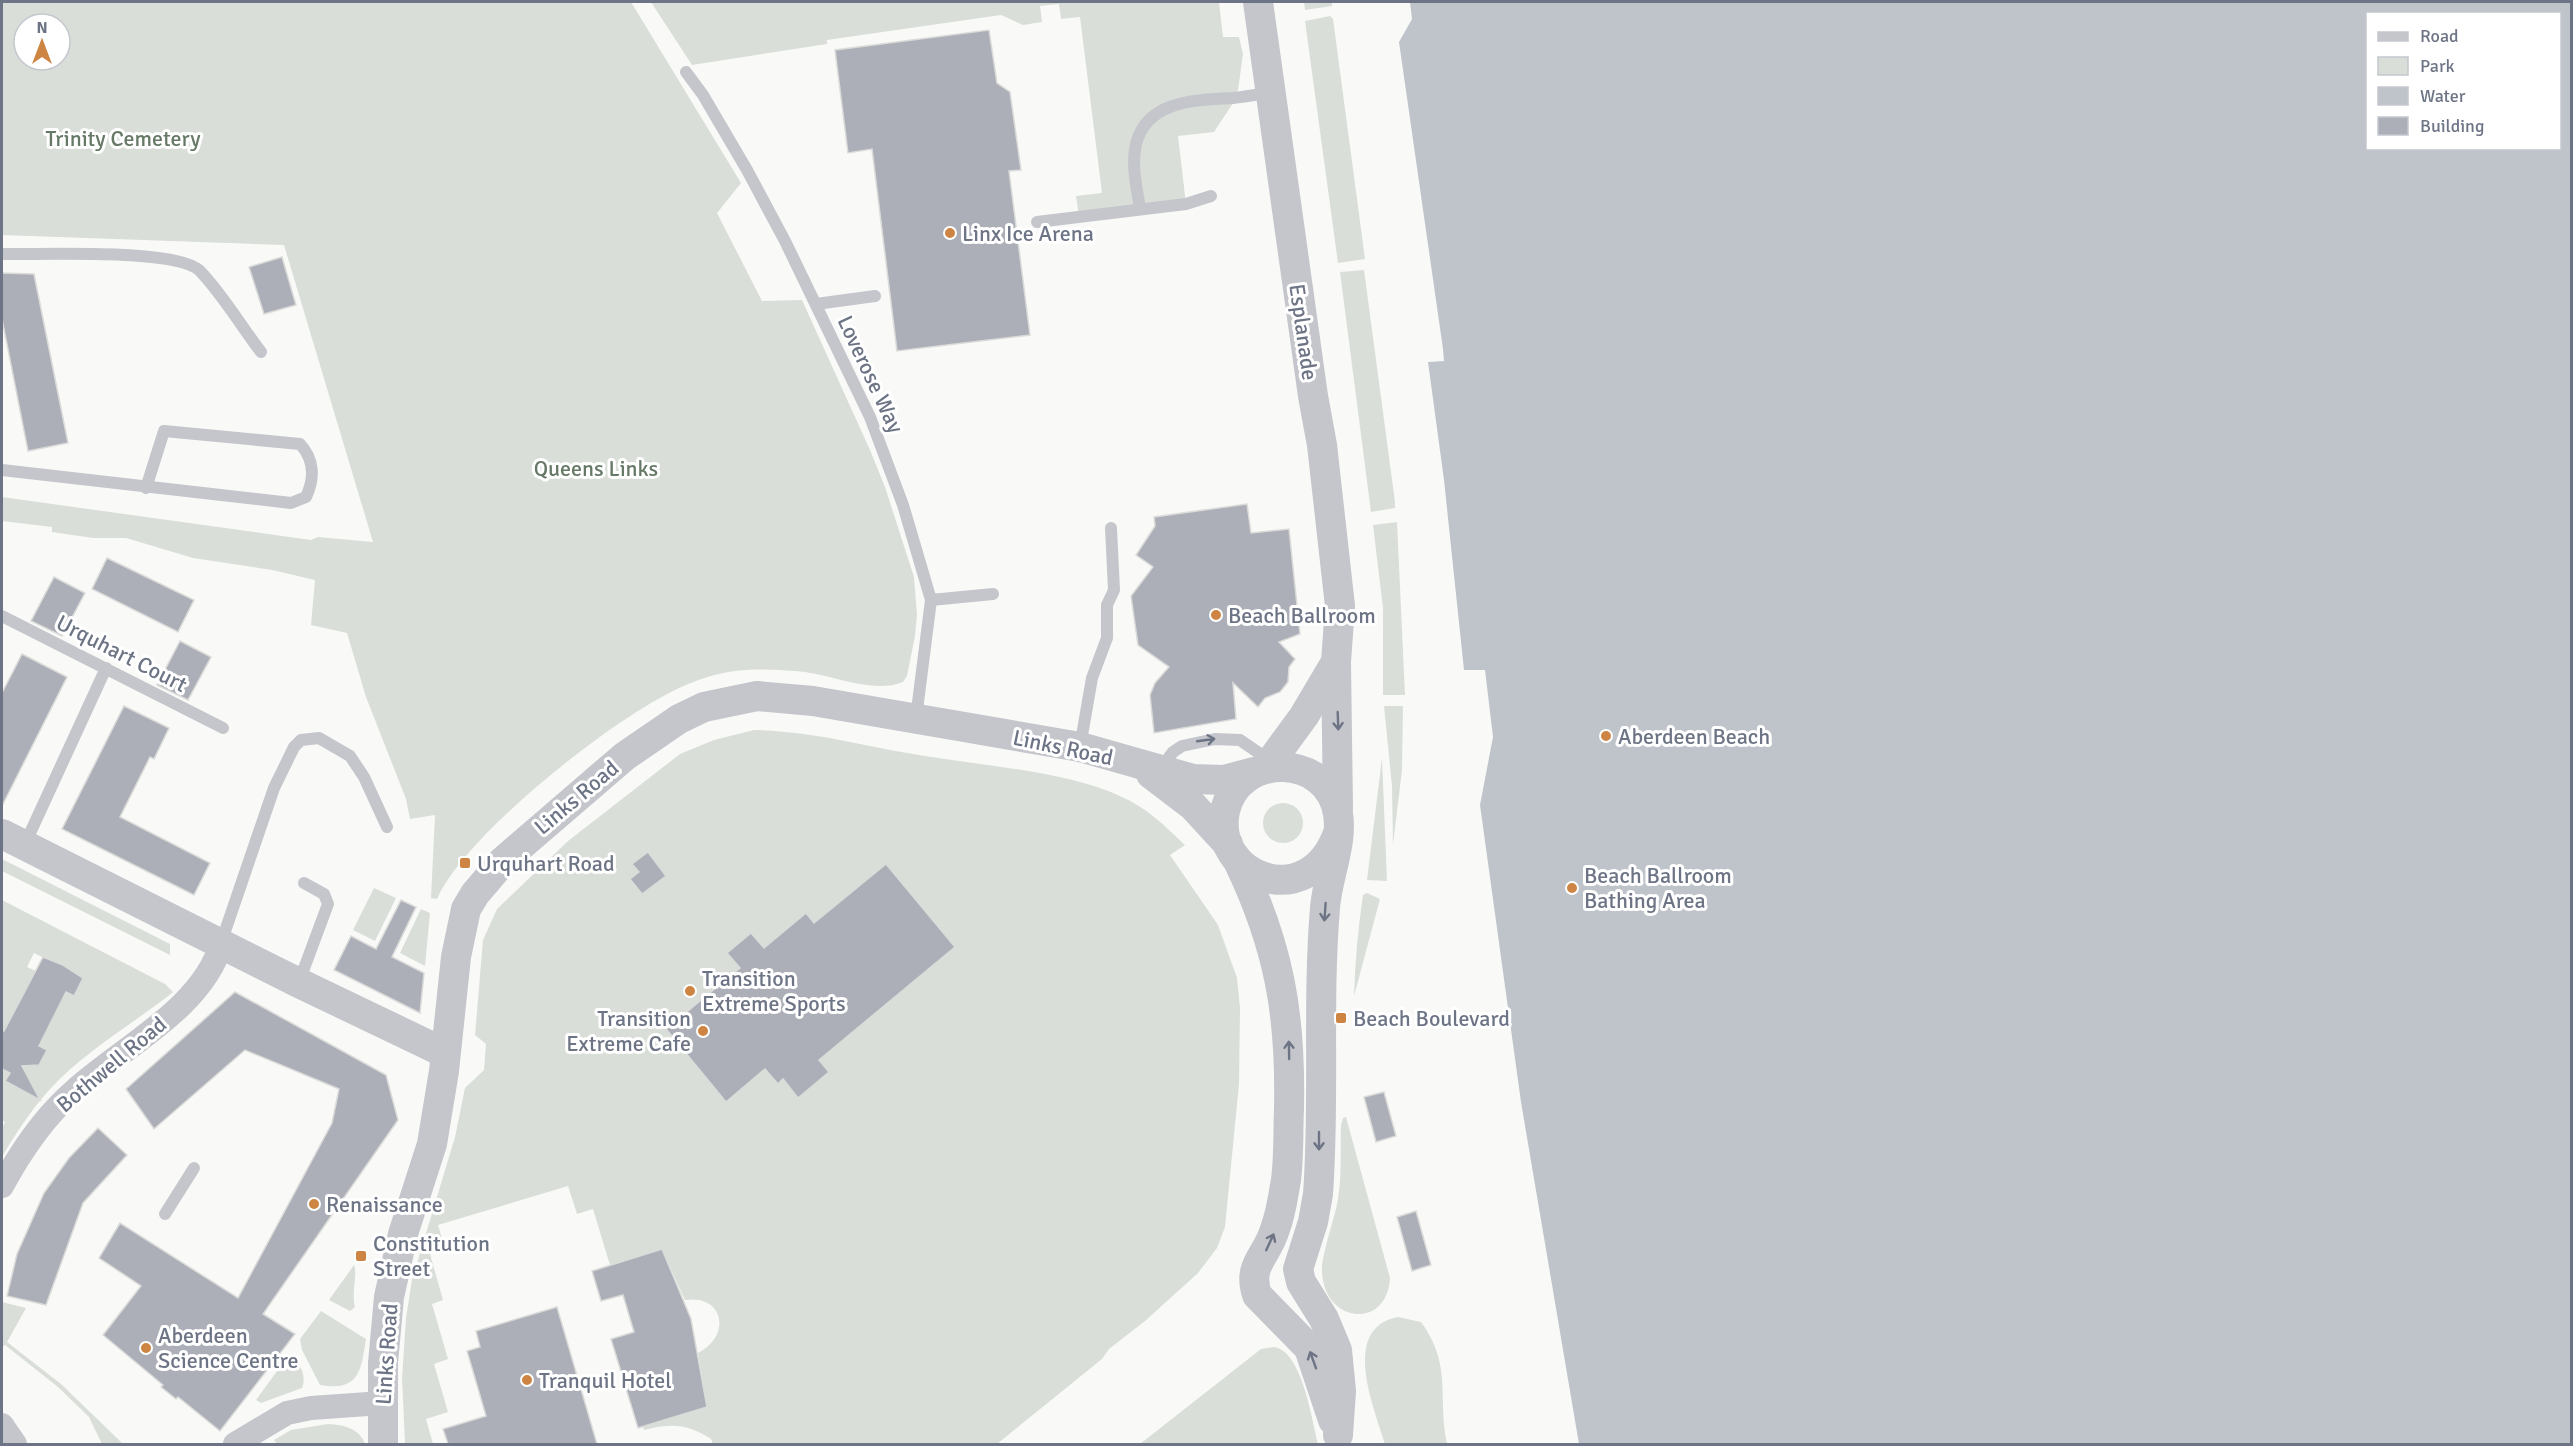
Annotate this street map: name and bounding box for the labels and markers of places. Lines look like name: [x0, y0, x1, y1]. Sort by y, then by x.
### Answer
place label: Linx Ice Arena: [962, 220, 1094, 247]
marker: Linx Ice Arena: [943, 226, 957, 240]
place label: Beach Ballroom: [1228, 602, 1376, 629]
marker: Beach Ballroom: [1209, 608, 1223, 622]
place label: Aberdeen Beach: [1618, 723, 1770, 750]
marker: Aberdeen Beach: [1599, 729, 1613, 743]
place label: Urquhart Road: [477, 850, 615, 877]
marker: Urquhart Road: [458, 856, 472, 870]
place label: Beach Ballroom Bathing Area: [1584, 862, 1732, 914]
marker: Beach Ballroom Bathing Area: [1565, 881, 1579, 895]
place label: Transition Extreme Sports: [702, 965, 846, 1017]
marker: Transition Extreme Sports: [683, 984, 697, 998]
place label: Transition Extreme Cafe: [566, 1005, 691, 1057]
place label: Beach Boulevard: [1353, 1005, 1510, 1032]
marker: Beach Boulevard: [1334, 1011, 1348, 1025]
marker: Transition Extreme Cafe: [696, 1024, 710, 1038]
place label: Renaissance: [326, 1191, 443, 1218]
marker: Renaissance: [307, 1197, 321, 1211]
place label: Constitution Street: [373, 1230, 490, 1282]
marker: Constitution Street: [354, 1249, 368, 1263]
place label: Aberdeen Science Centre: [158, 1322, 298, 1374]
marker: Aberdeen Science Centre: [139, 1341, 153, 1355]
place label: Tranquil Hotel: [539, 1367, 672, 1394]
marker: Tranquil Hotel: [520, 1373, 534, 1387]

